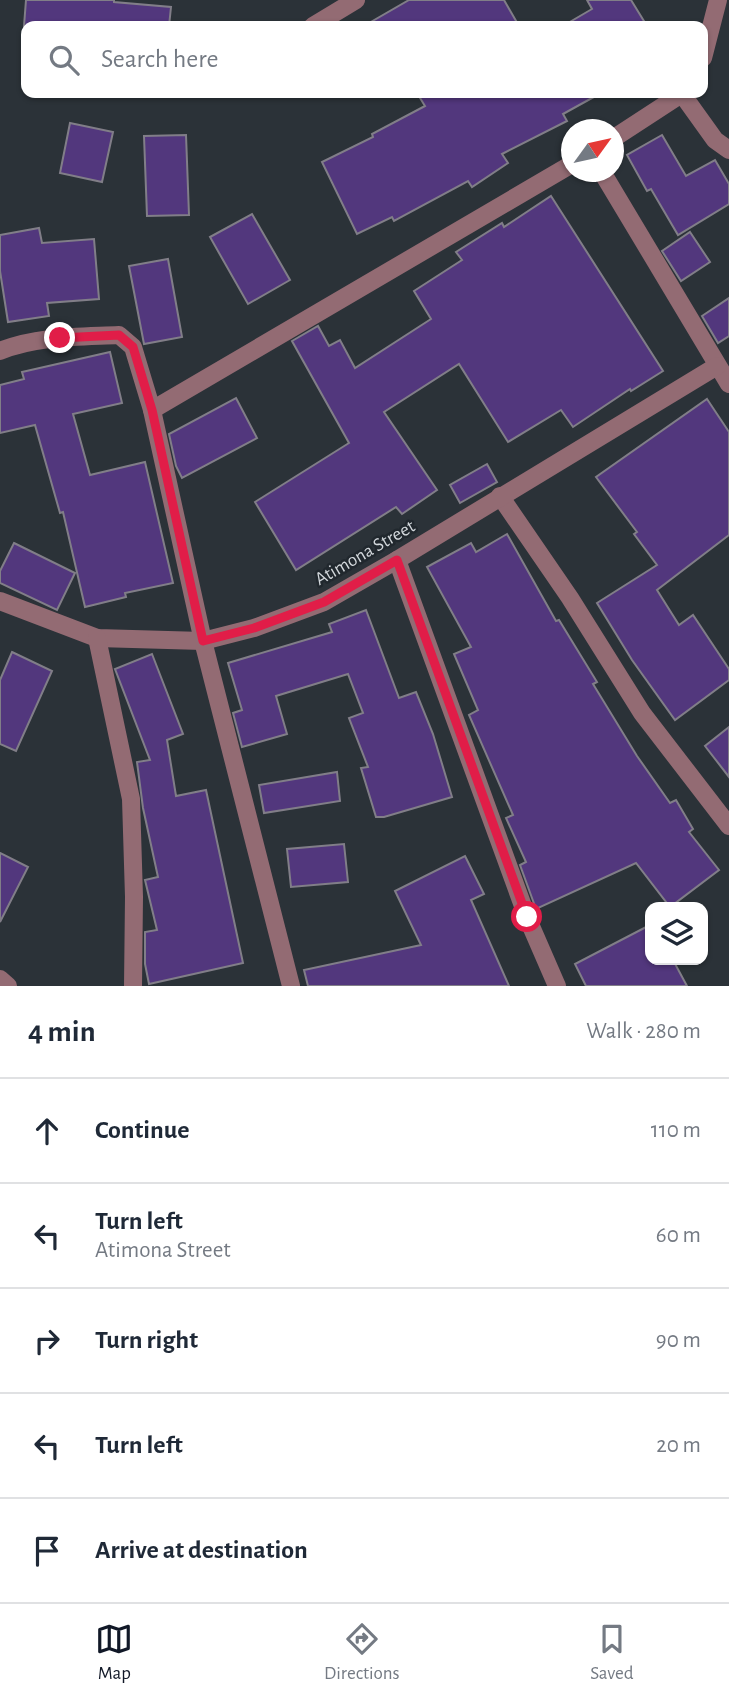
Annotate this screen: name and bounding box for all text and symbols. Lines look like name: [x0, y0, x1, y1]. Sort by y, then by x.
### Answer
search box: [21, 21, 708, 98]
icon: search: [45, 41, 83, 79]
text: Search here: [101, 46, 219, 72]
north arrow: [561, 119, 624, 182]
route end: [44, 322, 75, 353]
street label: Atimona Street: [312, 517, 418, 589]
route start: [511, 901, 542, 932]
map controls: [645, 902, 708, 965]
button: layers: [645, 902, 708, 965]
text: 4 min: [28, 1017, 96, 1047]
text: Walk · 280 m: [586, 1020, 701, 1043]
icon: ahead: [28, 1112, 66, 1150]
text: Continue: [95, 1117, 190, 1143]
text: 110 m: [651, 1119, 701, 1142]
text: Turn left: [95, 1208, 183, 1234]
icon: left: [28, 1217, 66, 1255]
text: 60 m: [656, 1224, 701, 1247]
text: Atimona Street: [95, 1239, 231, 1262]
icon: right: [28, 1322, 66, 1360]
text: Turn right: [95, 1327, 198, 1353]
text: 90 m: [656, 1329, 701, 1352]
icon: left: [28, 1427, 66, 1465]
text: Turn left: [95, 1432, 183, 1458]
text: 20 m: [656, 1434, 701, 1457]
icon: arrive: [28, 1532, 66, 1570]
text: Arrive at destination: [95, 1537, 308, 1563]
tab: Map: [95, 1620, 133, 1685]
tab: Directions: [324, 1620, 400, 1685]
tab: Saved: [590, 1620, 634, 1685]

